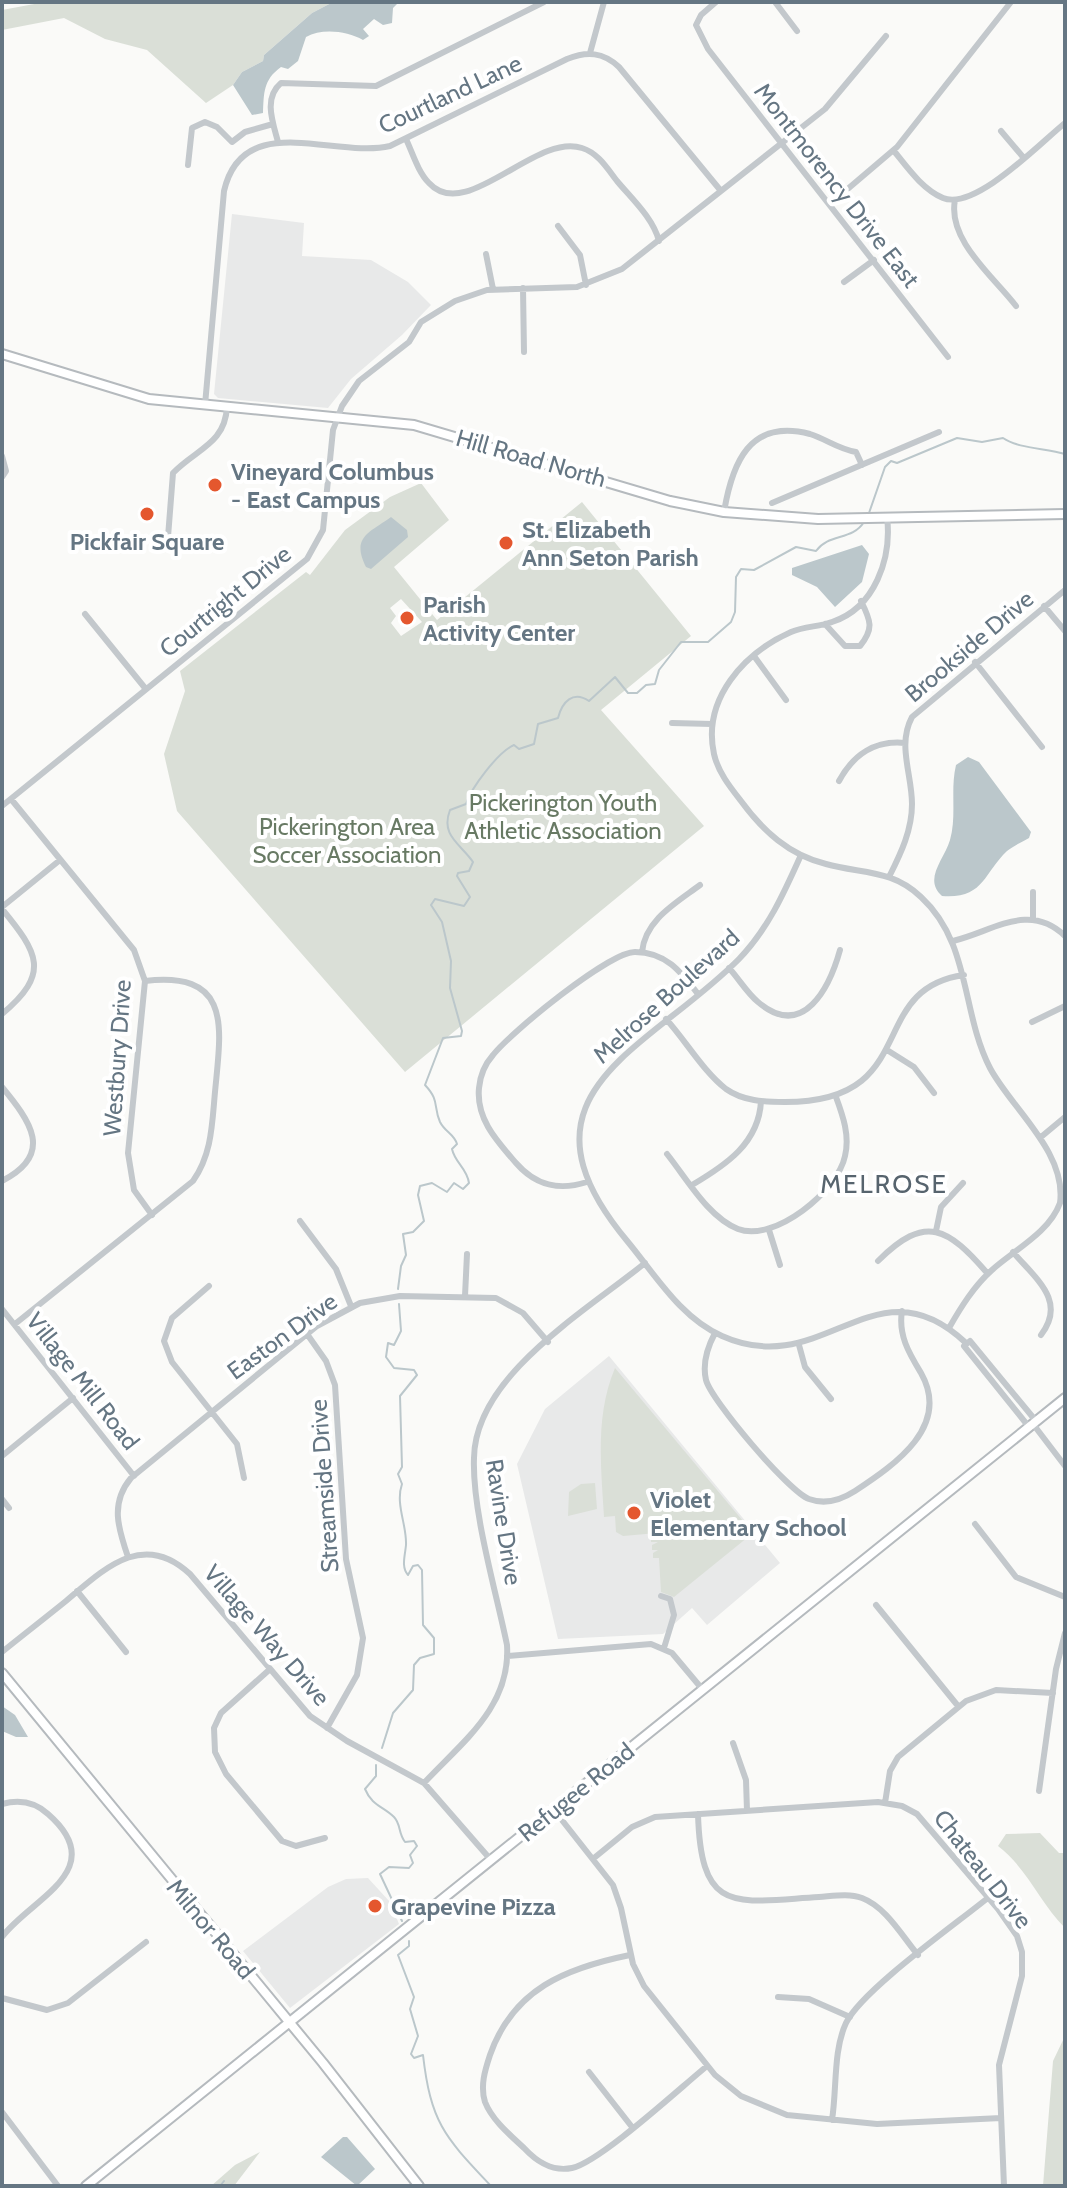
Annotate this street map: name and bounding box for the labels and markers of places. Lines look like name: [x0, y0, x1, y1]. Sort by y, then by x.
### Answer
place label: Vineyard Columbus - East Campus: [231, 457, 434, 514]
marker: Vineyard Columbus - East Campus: [206, 476, 224, 494]
marker: Pickfair Square: [138, 505, 156, 523]
place label: St. Elizabeth Ann Seton Parish: [522, 515, 699, 572]
place label: Pickfair Square: [70, 527, 224, 556]
marker: St. Elizabeth Ann Seton Parish: [497, 534, 515, 552]
place label: Parish Activity Center: [423, 590, 575, 647]
marker: Parish Activity Center: [398, 609, 416, 627]
place label: Violet Elementary School: [650, 1485, 847, 1542]
marker: Violet Elementary School: [625, 1504, 643, 1522]
place label: Grapevine Pizza: [391, 1892, 556, 1921]
marker: Grapevine Pizza: [366, 1897, 384, 1915]

